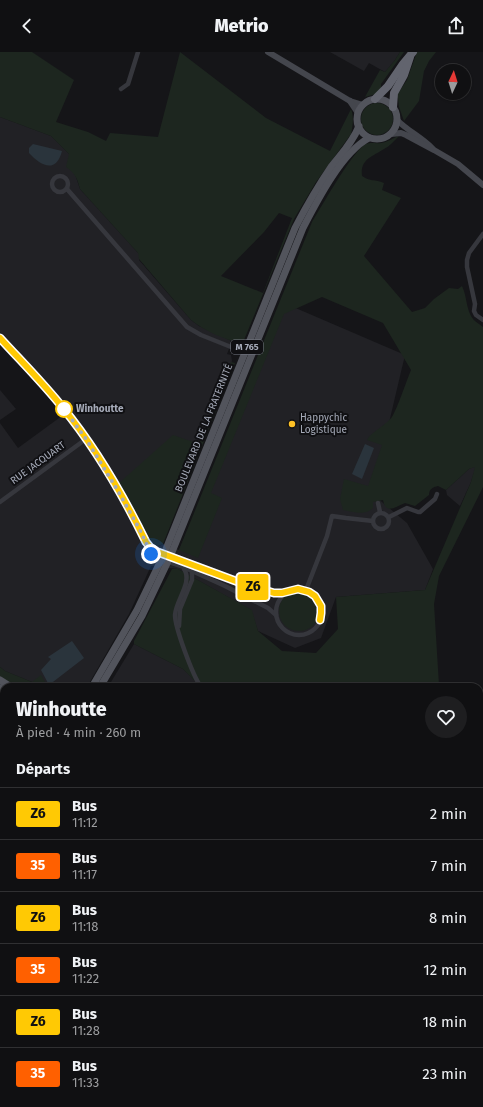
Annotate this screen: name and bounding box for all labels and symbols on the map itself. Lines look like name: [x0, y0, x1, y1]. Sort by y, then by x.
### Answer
north arrow: [435, 64, 471, 100]
road number: M 765: [231, 340, 263, 354]
street label: BOULEVARD DE LA FRATERNITÉ: [171, 361, 235, 494]
marker: Winhoutte: [55, 400, 73, 418]
place label: Winhoutte: [76, 403, 124, 415]
place label: Happychic Logistique: [300, 412, 347, 436]
marker: Happychic Logistique: [287, 419, 297, 429]
street label: RUE JACQUART: [8, 439, 68, 487]
your location: [141, 544, 161, 564]
line badge: Z6: [235, 574, 271, 600]

